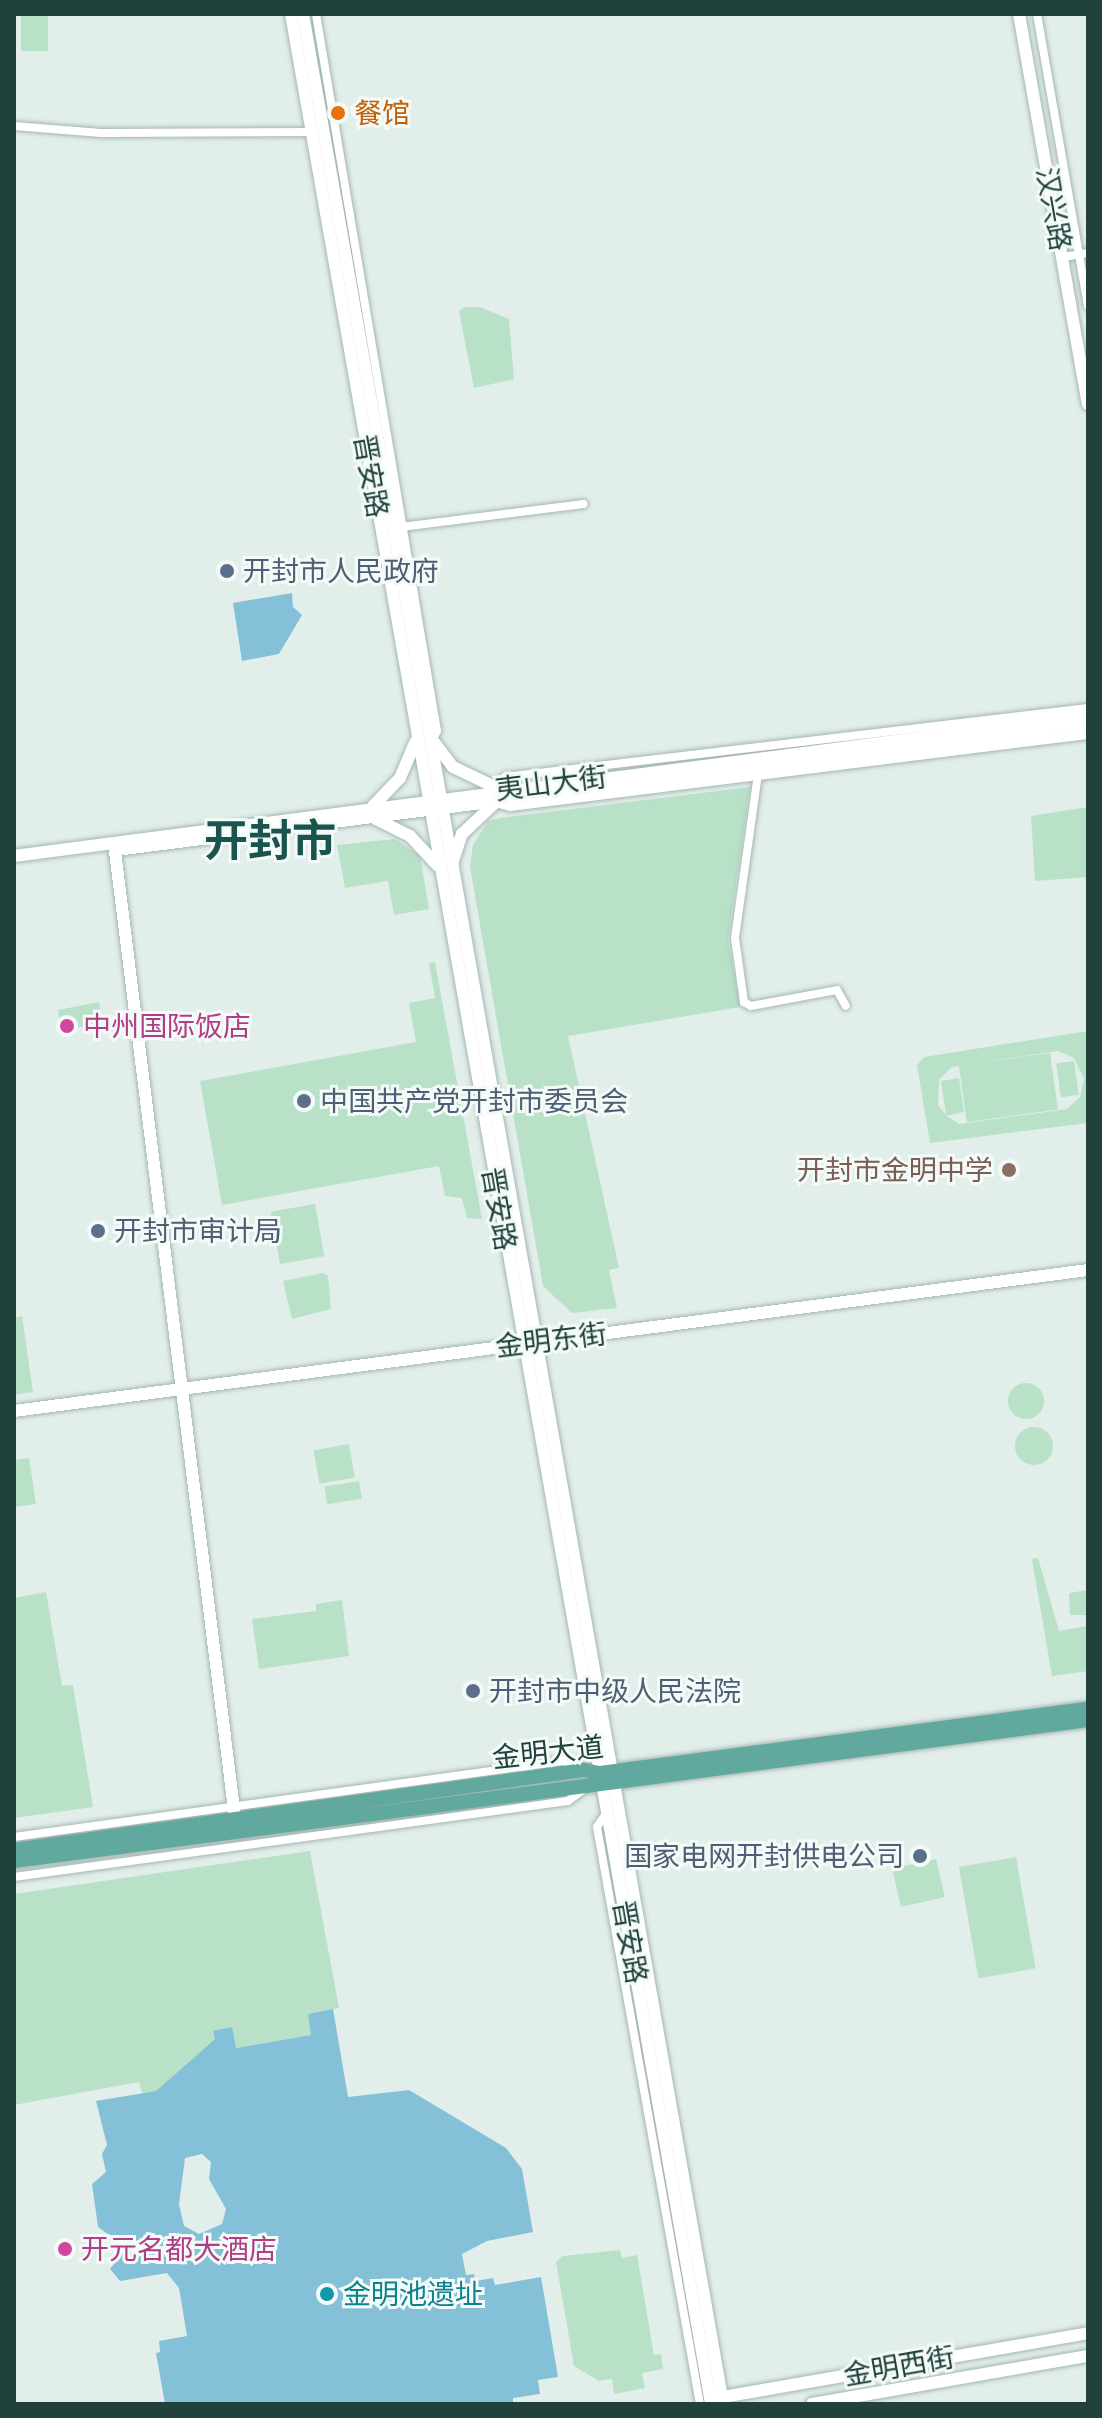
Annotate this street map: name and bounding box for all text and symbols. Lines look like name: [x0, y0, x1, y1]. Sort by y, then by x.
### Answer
place label: 餐馆: [354, 96, 410, 130]
marker: 餐馆: [329, 104, 347, 122]
street label: 汉兴路: [1030, 165, 1078, 253]
street label: 晋安路: [347, 432, 395, 520]
place label: 开封市人民政府: [243, 554, 439, 588]
marker: 开封市人民政府: [218, 562, 236, 580]
street label: 夷山大街: [493, 760, 609, 806]
district label: 开封市: [204, 814, 336, 866]
place label: 中州国际饭店: [83, 1009, 251, 1043]
marker: 中州国际饭店: [58, 1017, 76, 1035]
place label: 中国共产党开封市委员会: [320, 1084, 628, 1118]
marker: 中国共产党开封市委员会: [295, 1092, 313, 1110]
place label: 开封市金明中学: [797, 1153, 993, 1187]
marker: 开封市金明中学: [1000, 1161, 1018, 1179]
street label: 晋安路: [475, 1165, 523, 1253]
place label: 开封市审计局: [114, 1214, 282, 1248]
marker: 开封市审计局: [89, 1222, 107, 1240]
street label: 金明东街: [493, 1317, 609, 1363]
place label: 开封市中级人民法院: [489, 1674, 741, 1708]
marker: 开封市中级人民法院: [464, 1682, 482, 1700]
street label: 金明大道: [491, 1729, 605, 1775]
place label: 国家电网开封供电公司: [624, 1839, 904, 1873]
marker: 国家电网开封供电公司: [911, 1847, 929, 1865]
street label: 晋安路: [606, 1898, 654, 1986]
place label: 开元名都大酒店: [81, 2232, 277, 2266]
marker: 开元名都大酒店: [56, 2240, 74, 2258]
place label: 金明池遗址: [343, 2277, 483, 2311]
marker: 金明池遗址: [318, 2285, 336, 2303]
street label: 金明西街: [841, 2340, 957, 2392]

